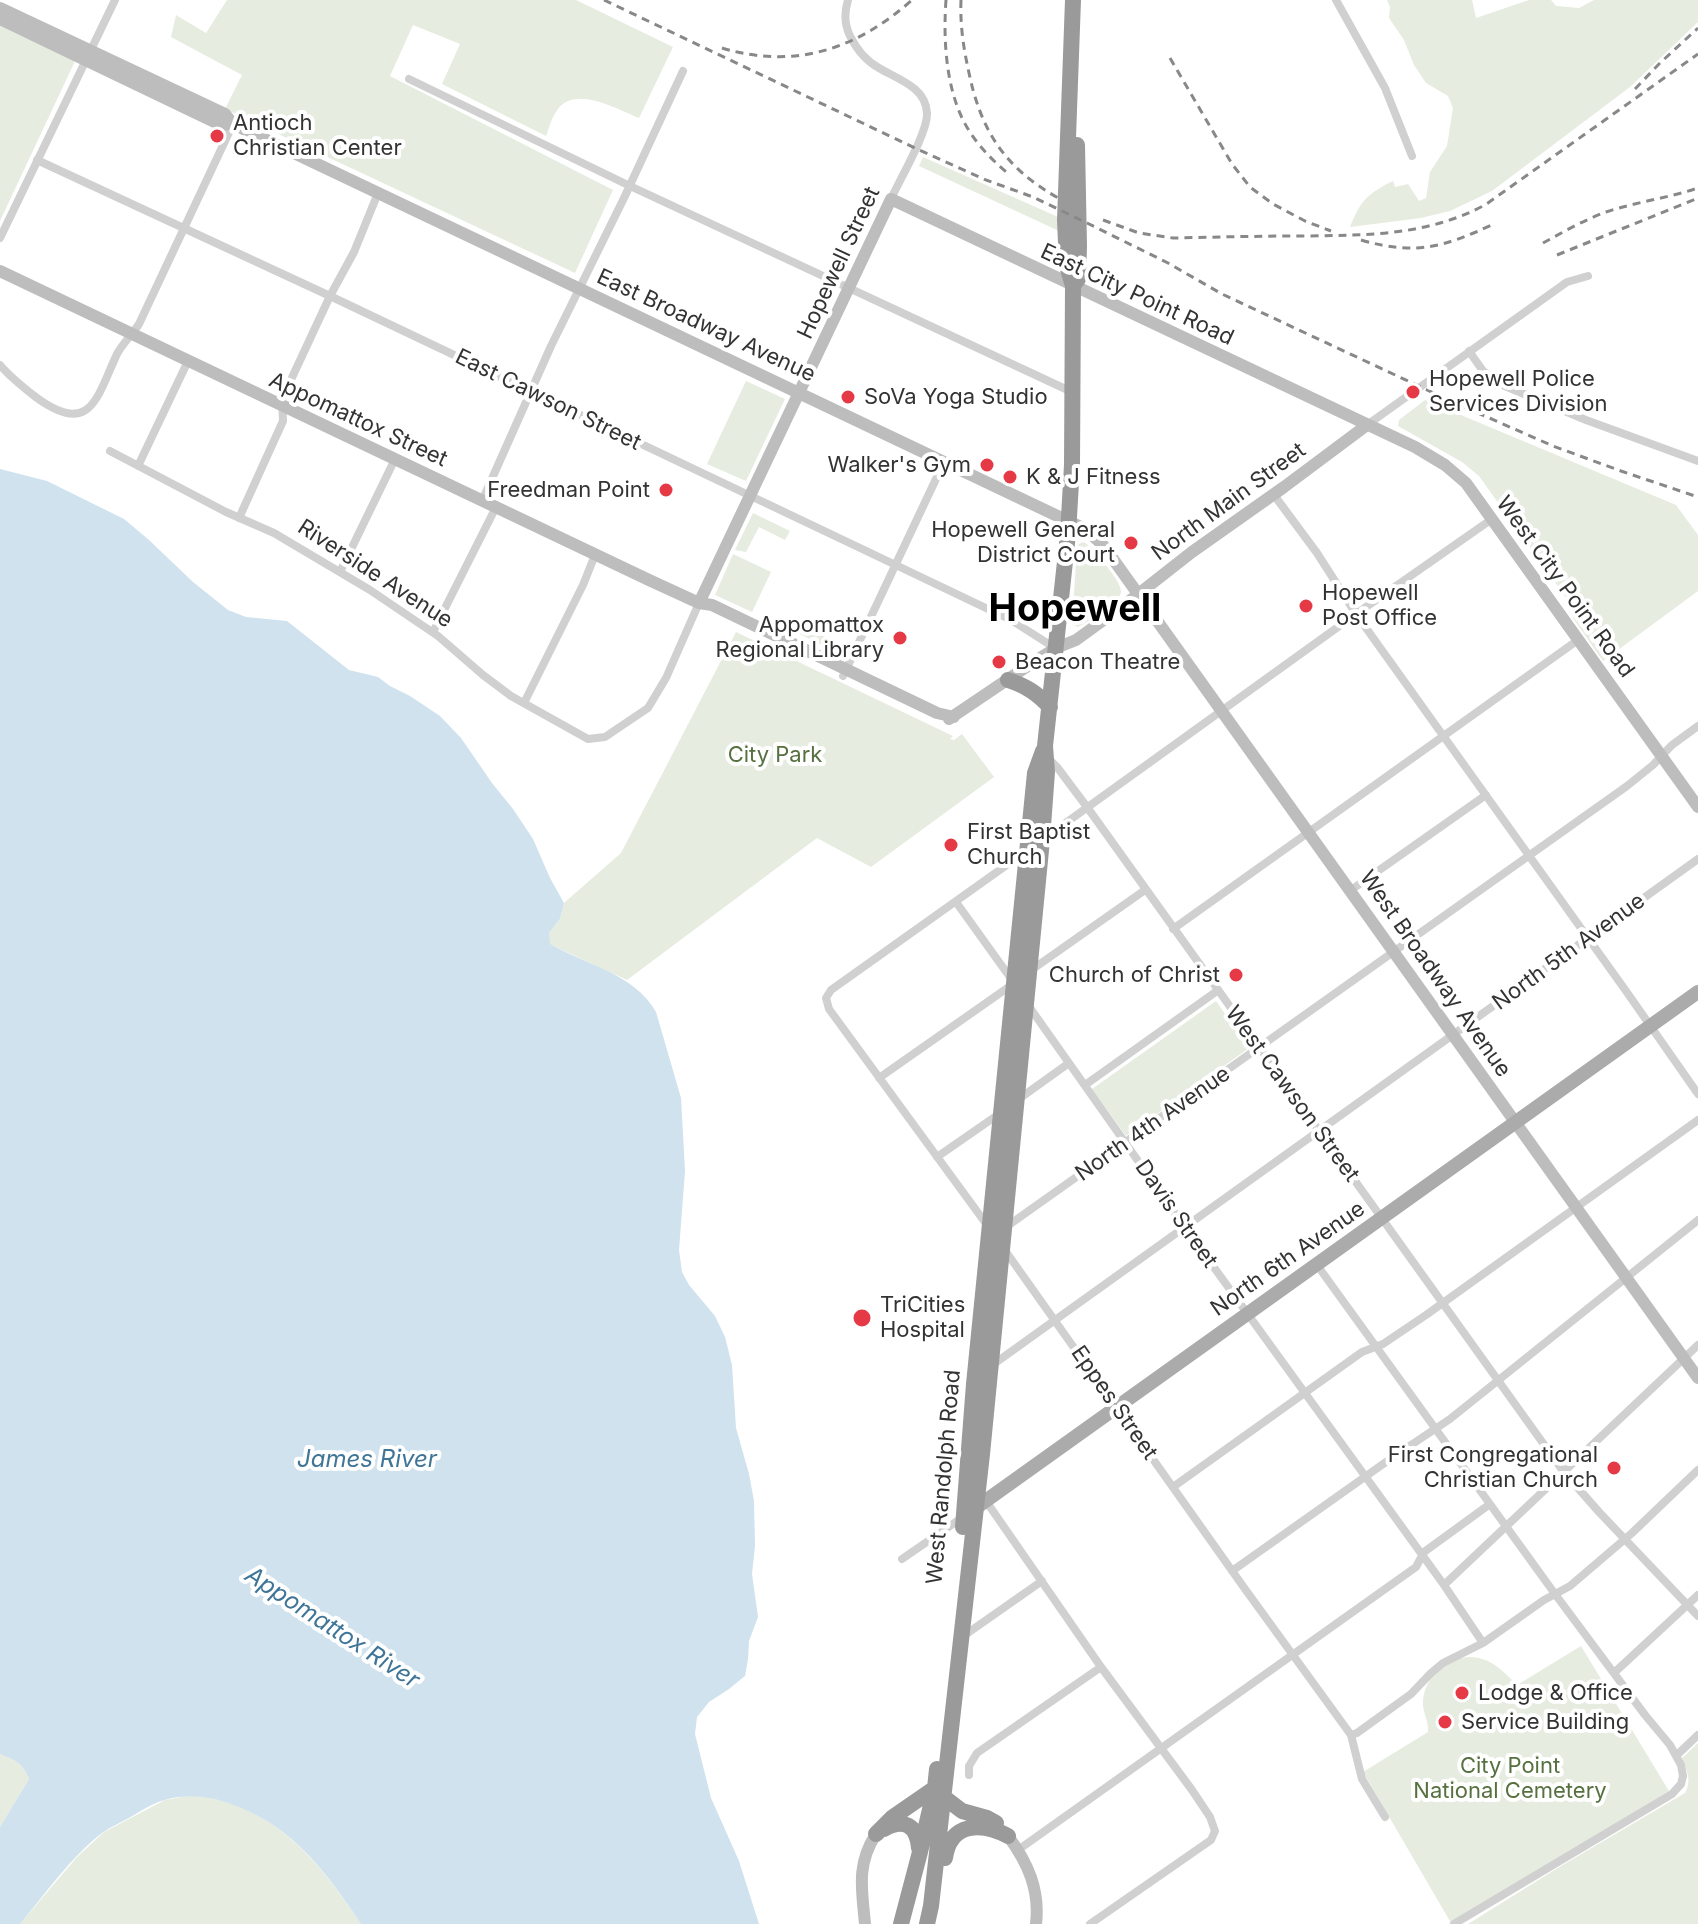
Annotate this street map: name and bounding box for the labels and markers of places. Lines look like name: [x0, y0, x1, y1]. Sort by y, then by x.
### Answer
place label: Antioch Christian Center: [233, 110, 402, 162]
marker: Antioch Christian Center: [208, 127, 226, 145]
place label: Hopewell Police Services Division: [1429, 366, 1607, 418]
marker: Hopewell Police Services Division: [1404, 383, 1422, 401]
place label: SoVa Yoga Studio: [864, 384, 1048, 410]
marker: SoVa Yoga Studio: [839, 388, 857, 406]
place label: Walker's Gym: [828, 452, 971, 478]
marker: Walker's Gym: [978, 456, 996, 474]
place label: K & J Fitness: [1026, 464, 1161, 490]
marker: K & J Fitness: [1001, 468, 1019, 486]
place label: Freedman Point: [487, 477, 650, 503]
marker: Freedman Point: [657, 481, 675, 499]
place label: Hopewell General District Court: [931, 517, 1115, 568]
marker: Hopewell General District Court: [1122, 534, 1140, 552]
place label: Hopewell Post Office: [1322, 580, 1437, 632]
marker: Hopewell Post Office: [1297, 597, 1315, 615]
place label: Appomattox Regional Library: [716, 612, 884, 664]
marker: Appomattox Regional Library: [891, 629, 909, 647]
place label: Beacon Theatre: [1015, 649, 1180, 675]
marker: Beacon Theatre: [990, 653, 1008, 671]
place label: First Baptist Church: [967, 819, 1090, 870]
marker: First Baptist Church: [942, 836, 960, 854]
place label: Church of Christ: [1049, 962, 1220, 988]
marker: Church of Christ: [1227, 966, 1245, 984]
place label: TriCities Hospital: [880, 1292, 965, 1344]
marker: TriCities Hospital: [851, 1307, 873, 1329]
place label: First Congregational Christian Church: [1388, 1442, 1598, 1494]
marker: First Congregational Christian Church: [1605, 1459, 1623, 1477]
place label: Lodge & Office: [1478, 1680, 1633, 1706]
marker: Lodge & Office: [1453, 1684, 1471, 1702]
place label: Service Building: [1461, 1709, 1629, 1735]
marker: Service Building: [1436, 1713, 1454, 1731]

